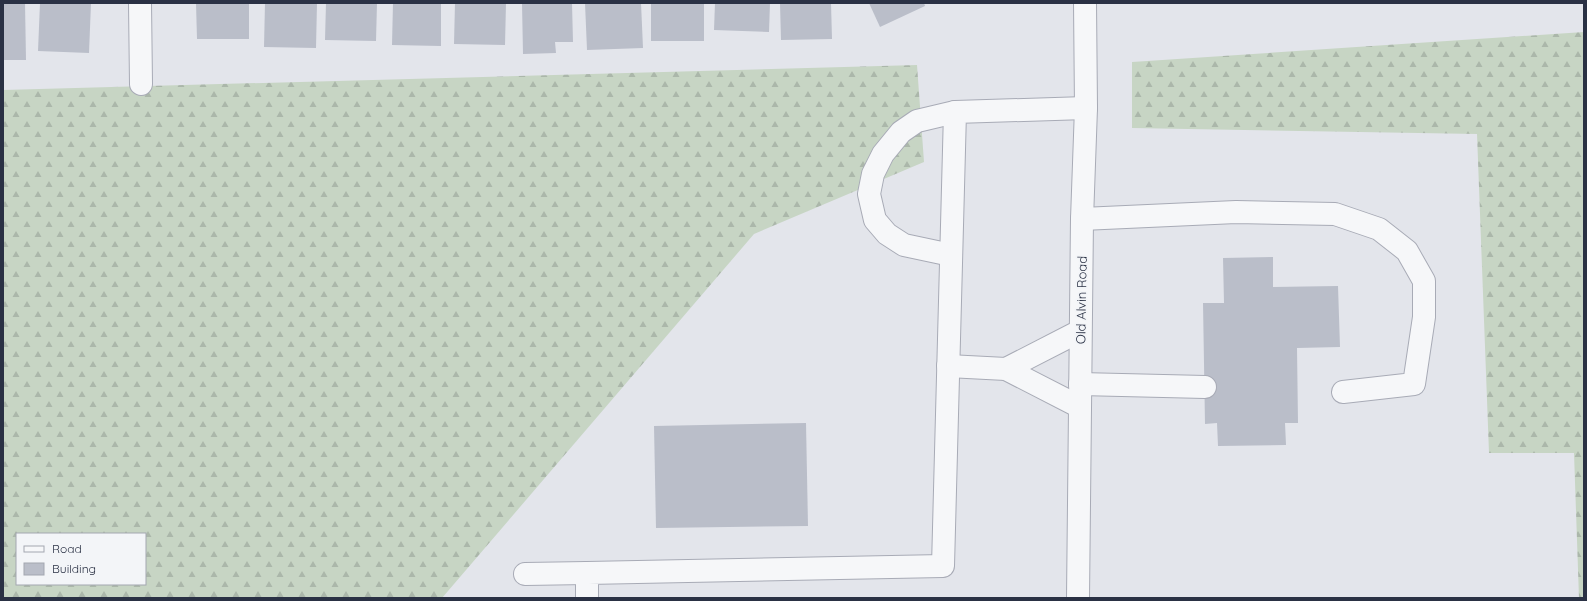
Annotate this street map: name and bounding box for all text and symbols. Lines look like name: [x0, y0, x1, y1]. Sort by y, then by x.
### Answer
street label: Old Alvin Road: [1072, 256, 1090, 344]
legend: [16, 533, 146, 585]
text: Road: [52, 541, 82, 556]
text: Building: [52, 561, 96, 576]

